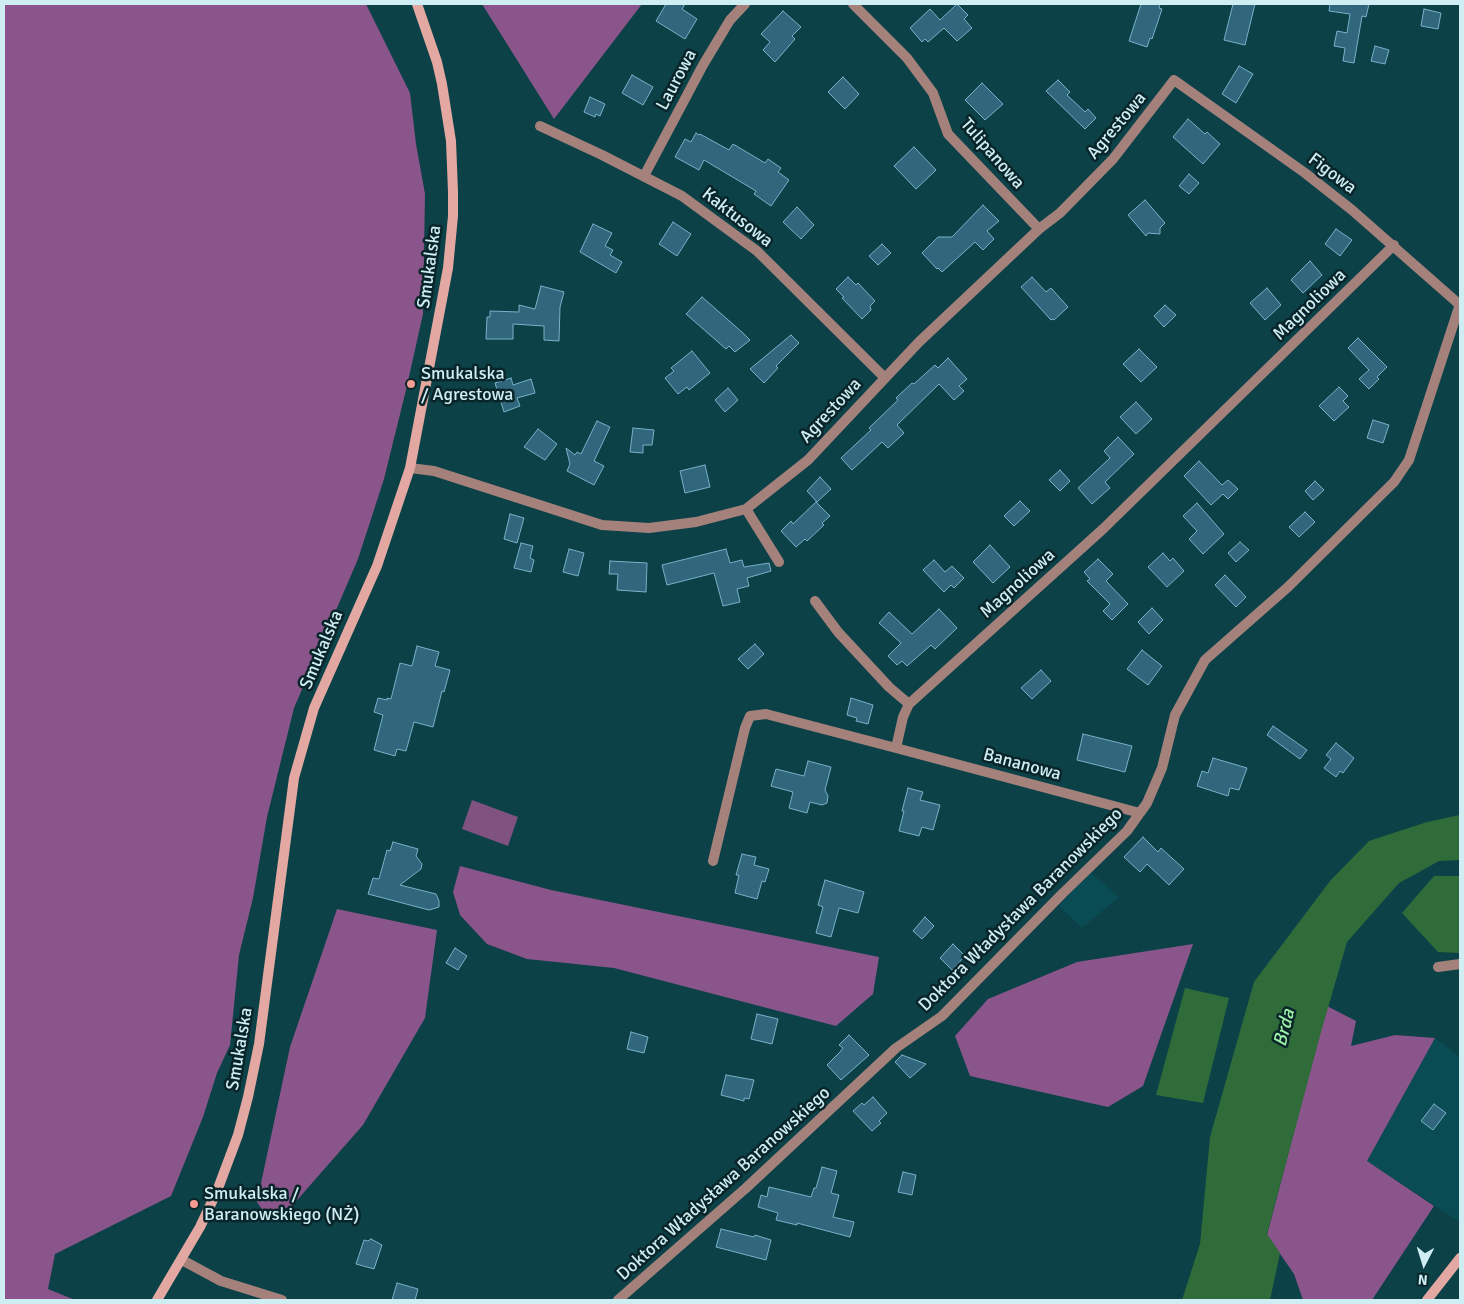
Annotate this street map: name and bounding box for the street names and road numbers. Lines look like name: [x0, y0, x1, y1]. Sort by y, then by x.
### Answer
street label: Laurowa: [652, 46, 702, 114]
street label: Agrestowa: [1083, 88, 1151, 164]
street label: Tulipanowa: [955, 114, 1029, 194]
street label: Figowa: [1304, 149, 1360, 199]
street label: Kaktusowa: [697, 184, 777, 252]
street label: Smukalska: [413, 224, 447, 310]
street label: Magnoliowa: [1269, 265, 1351, 345]
street label: Agrestowa: [796, 374, 866, 448]
street label: Magnoliowa: [976, 545, 1060, 623]
street label: Smukalska: [296, 607, 348, 693]
street label: Bananowa: [981, 744, 1063, 786]
street label: Doktora Władysława Baranowskiego: [915, 804, 1127, 1016]
street label: Smukalska: [222, 1006, 258, 1092]
street label: Doktora Władysława Baranowskiego: [613, 1083, 835, 1285]

